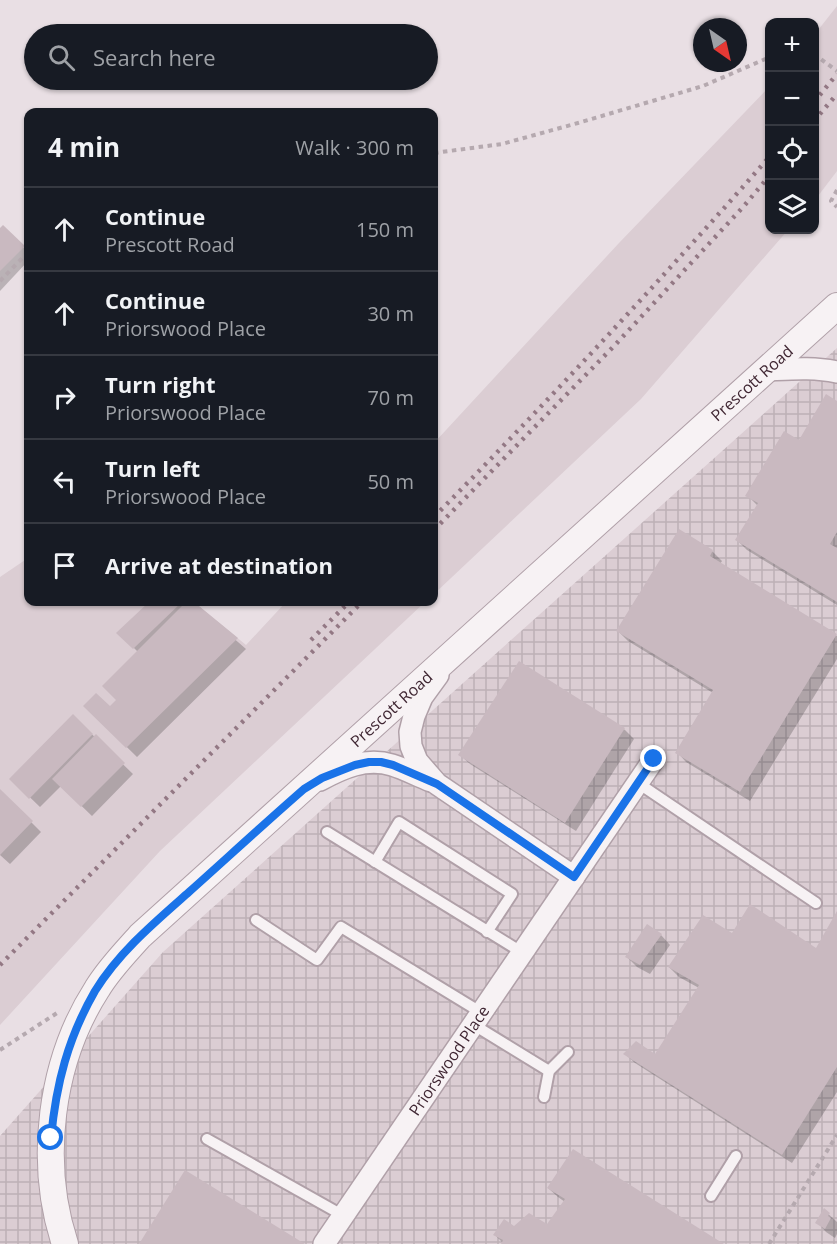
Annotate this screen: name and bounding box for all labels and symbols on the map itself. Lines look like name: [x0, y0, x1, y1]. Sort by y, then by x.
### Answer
north arrow: [693, 18, 747, 72]
street label: Prescott Road: [706, 340, 798, 426]
street label: Prescott Road: [345, 666, 437, 752]
route end: [640, 745, 666, 771]
street label: Priorswood Place: [404, 1001, 494, 1120]
route start: [37, 1124, 63, 1150]

